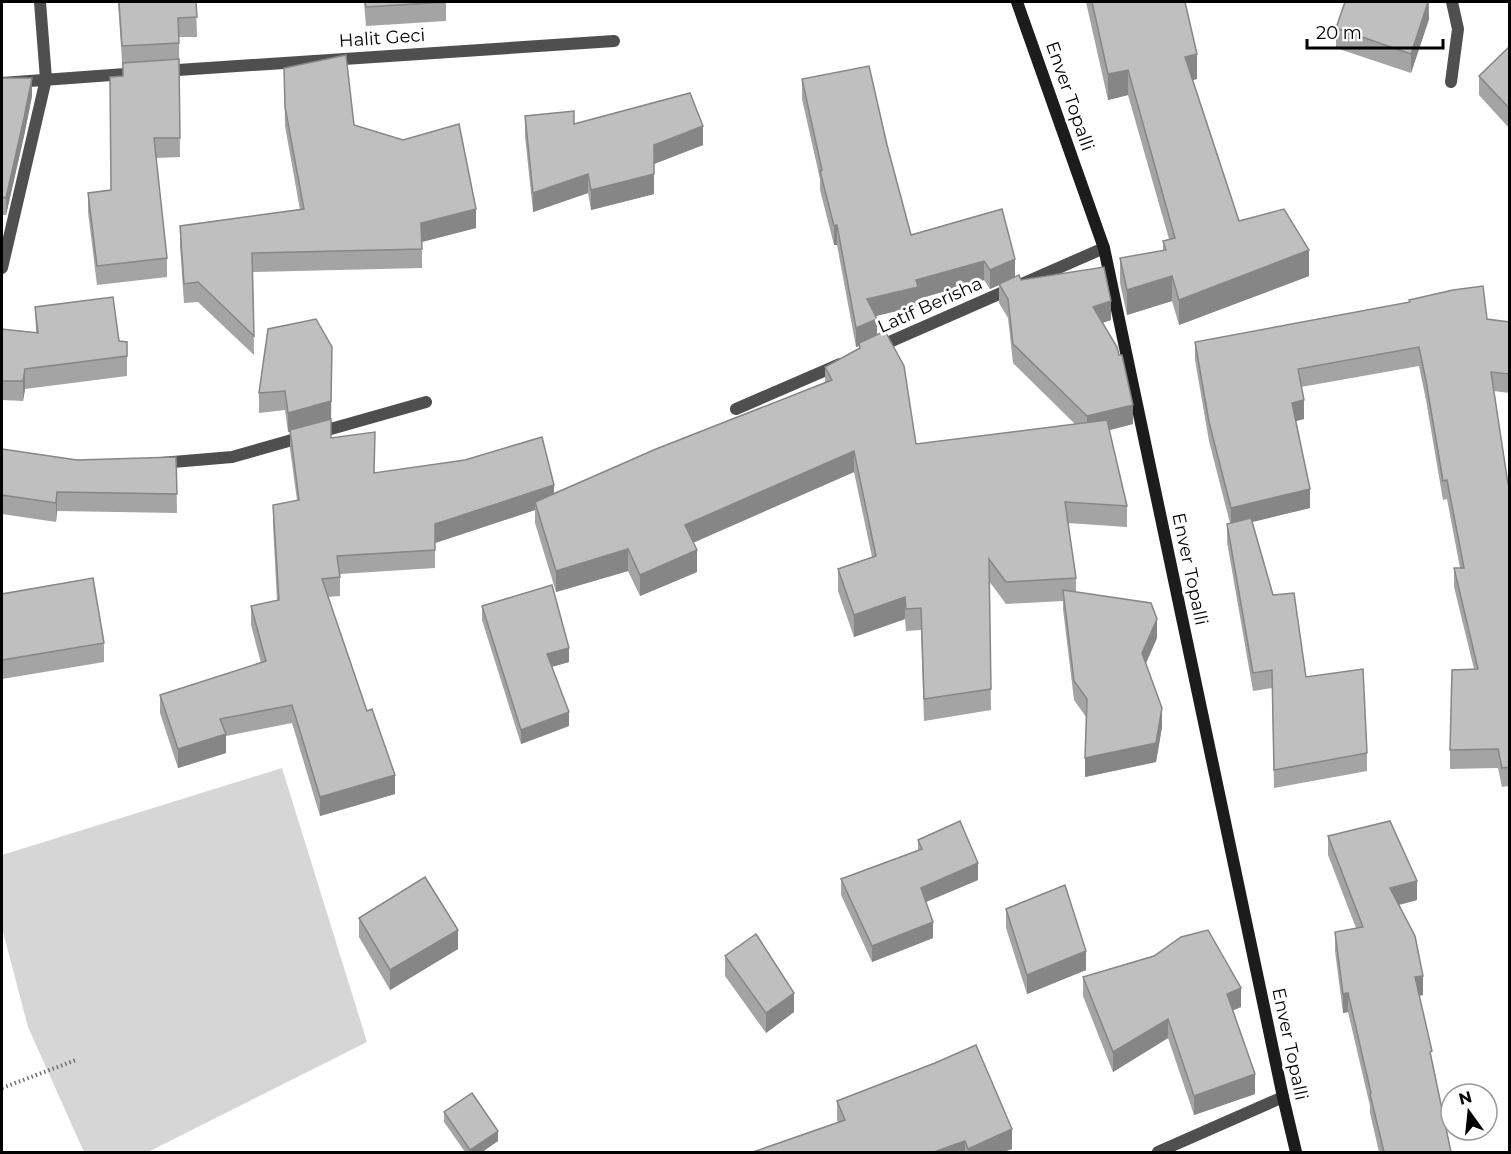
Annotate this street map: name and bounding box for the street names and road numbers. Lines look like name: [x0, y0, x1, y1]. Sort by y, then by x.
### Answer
street label: Halit Geci: [338, 24, 426, 52]
street label: Enver Topalli: [1041, 38, 1099, 154]
street label: Latif Berisha: [874, 272, 986, 338]
street label: Enver Topalli: [1167, 511, 1213, 627]
street label: Enver Topalli: [1267, 986, 1313, 1102]

